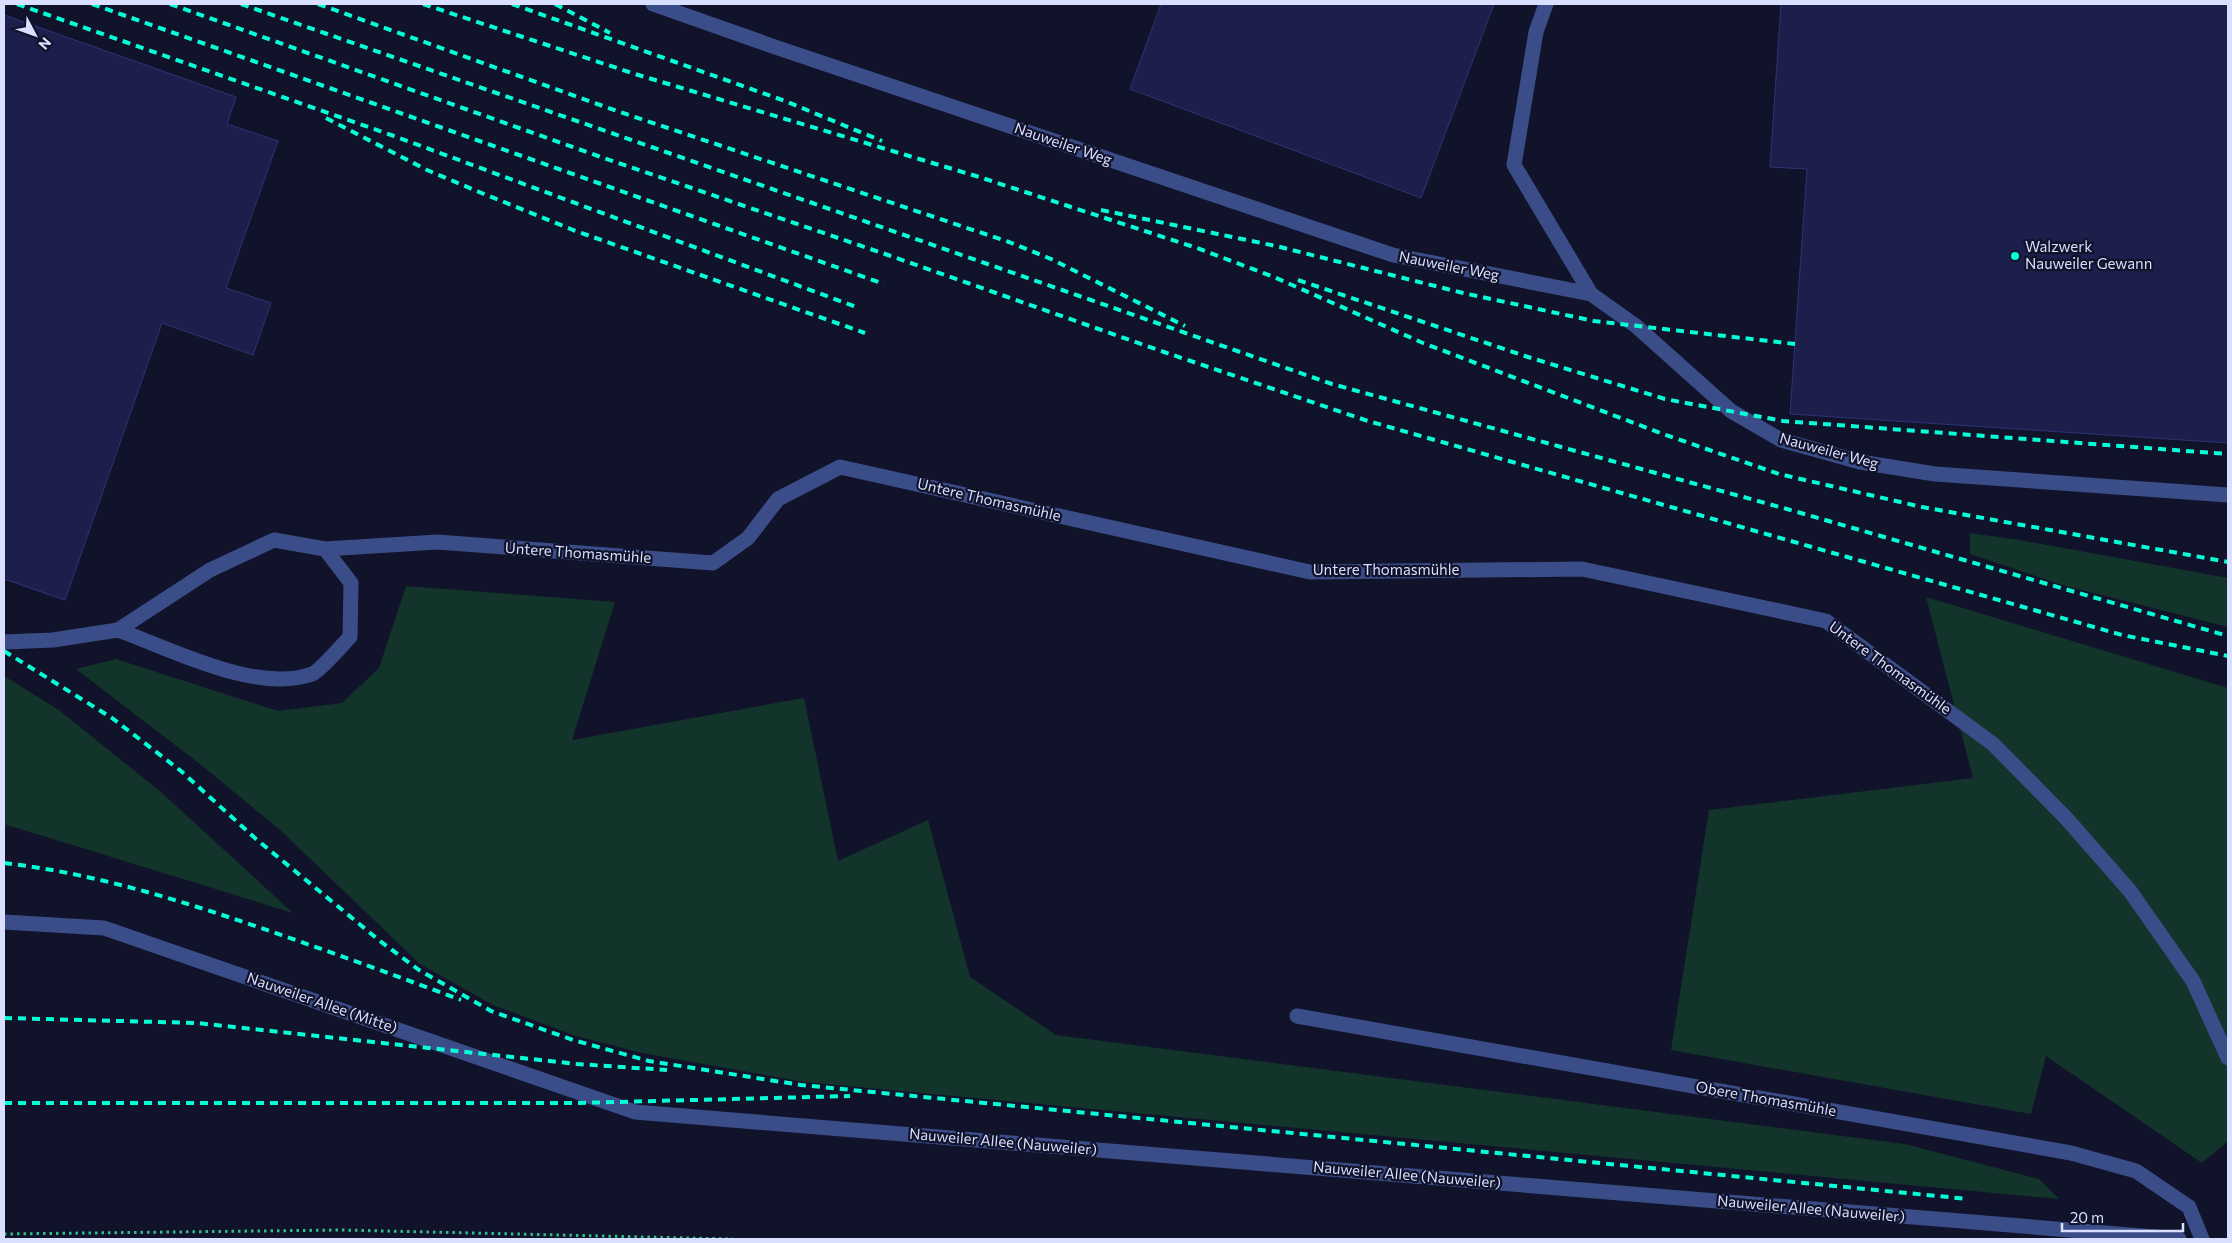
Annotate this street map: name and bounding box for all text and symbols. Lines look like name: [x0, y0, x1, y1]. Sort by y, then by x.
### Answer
north arrow: [10, 10, 60, 60]
text: N: [35, 34, 55, 53]
street label: Nauweiler Weg: [1012, 118, 1114, 168]
place label: Walzwerk Nauweiler Gewann: [2025, 237, 2152, 272]
street label: Nauweiler Weg: [1397, 246, 1501, 284]
marker: Walzwerk Nauweiler Gewann: [2009, 250, 2021, 262]
street label: Nauweiler Weg: [1778, 428, 1881, 472]
street label: Untere Thomasmühle: [916, 474, 1063, 524]
street label: Untere Thomasmühle: [504, 538, 652, 566]
street label: Untere Thomasmühle: [1313, 560, 1459, 578]
street label: Untere Thomasmühle: [1826, 617, 1955, 718]
street label: Nauweiler Allee (Mitte): [245, 968, 400, 1036]
street label: Obere Thomasmühle: [1695, 1077, 1838, 1119]
street label: Nauweiler Allee (Nauweiler): [908, 1124, 1098, 1158]
street label: Nauweiler Allee (Nauweiler): [1312, 1157, 1502, 1191]
street label: Nauweiler Allee (Nauweiler): [1716, 1191, 1906, 1225]
scale bar: [2062, 1200, 2183, 1232]
text: 20 m: [2070, 1208, 2104, 1226]

